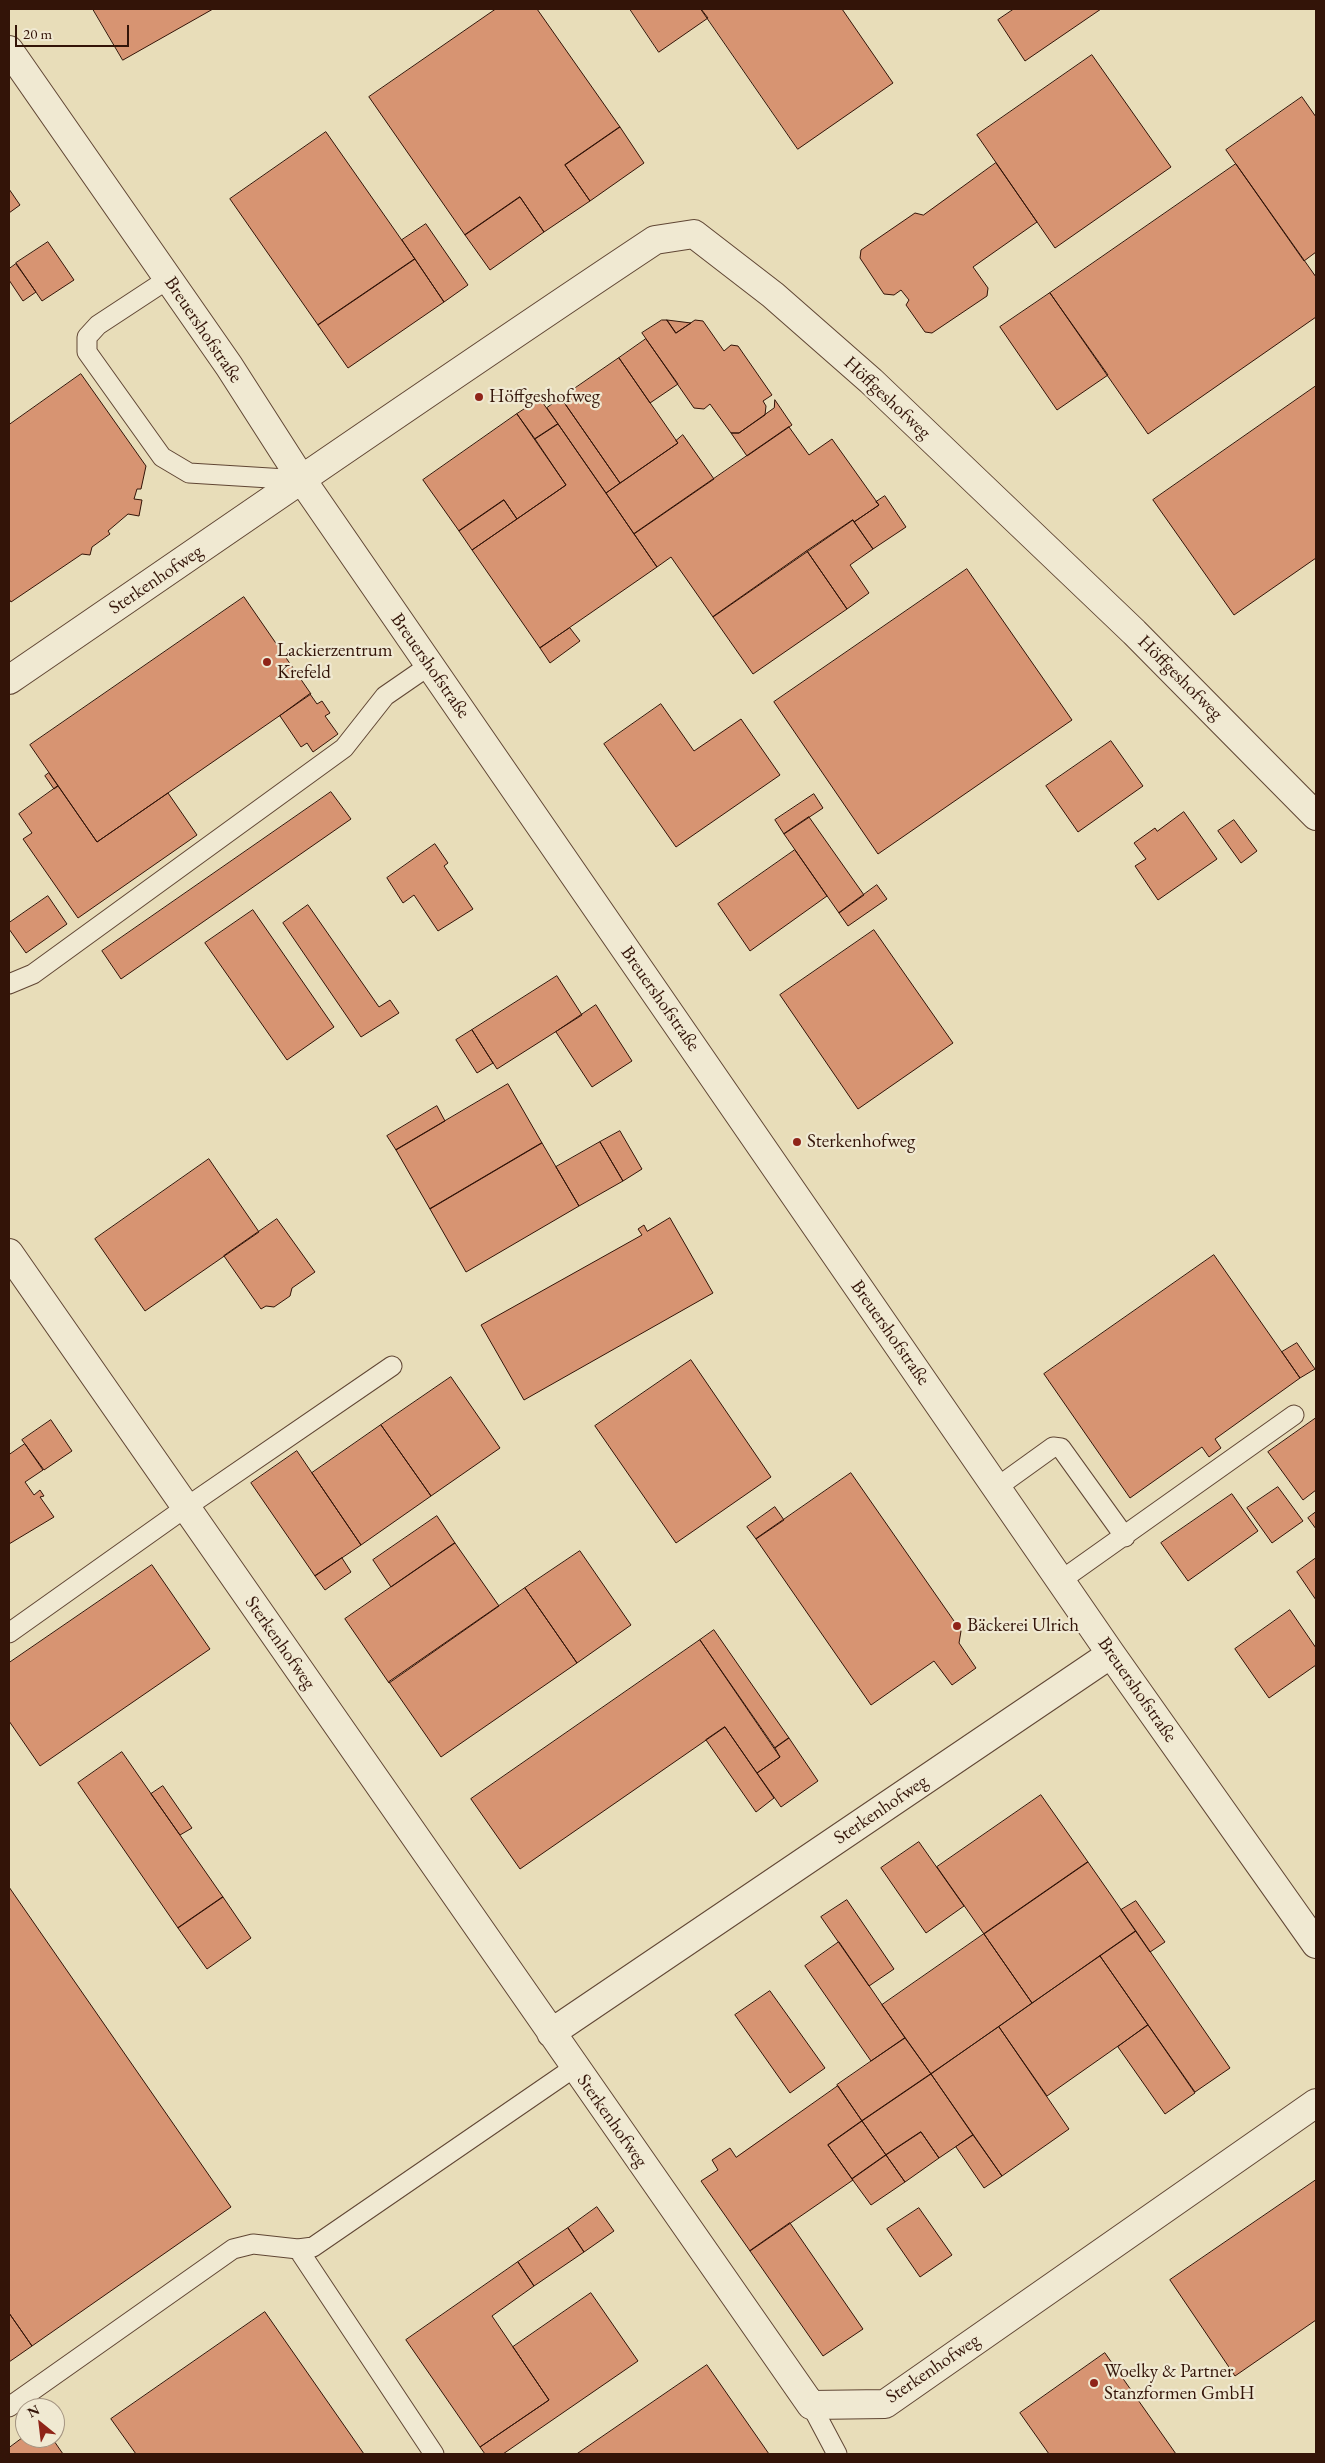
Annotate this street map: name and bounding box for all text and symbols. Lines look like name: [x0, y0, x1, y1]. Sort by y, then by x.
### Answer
scale bar: [18, 15, 131, 47]
text: 20 m: [23, 24, 52, 43]
street label: Breuershofstraße: [159, 273, 247, 387]
street label: Höffgeshofweg: [839, 352, 935, 444]
place label: Höffgeshofweg: [489, 386, 600, 408]
marker: Höffgeshofweg: [473, 391, 485, 403]
street label: Sterkenhofweg: [105, 540, 207, 620]
street label: Breuershofstraße: [385, 609, 475, 723]
street label: Höffgeshofweg: [1133, 631, 1227, 725]
place label: Lackierzentrum Krefeld: [277, 640, 392, 684]
marker: Lackierzentrum Krefeld: [261, 656, 273, 668]
street label: Breuershofstraße: [615, 942, 705, 1056]
place label: Sterkenhofweg: [807, 1131, 915, 1153]
marker: Sterkenhofweg: [791, 1136, 803, 1148]
street label: Breuershofstraße: [845, 1276, 935, 1390]
street label: Sterkenhofweg: [240, 1592, 320, 1694]
place label: Bäckerei Ulrich: [967, 1615, 1079, 1637]
marker: Bäckerei Ulrich: [951, 1620, 963, 1632]
street label: Breuershofstraße: [1092, 1633, 1182, 1747]
street label: Sterkenhofweg: [830, 1770, 932, 1850]
street label: Sterkenhofweg: [572, 2070, 652, 2172]
street label: Sterkenhofweg: [882, 2329, 984, 2409]
place label: Woelky & Partner Stanzformen GmbH: [1104, 2361, 1255, 2405]
marker: Woelky & Partner Stanzformen GmbH: [1088, 2377, 1100, 2389]
north arrow: [15, 2398, 65, 2448]
text: N: [24, 2400, 43, 2421]

